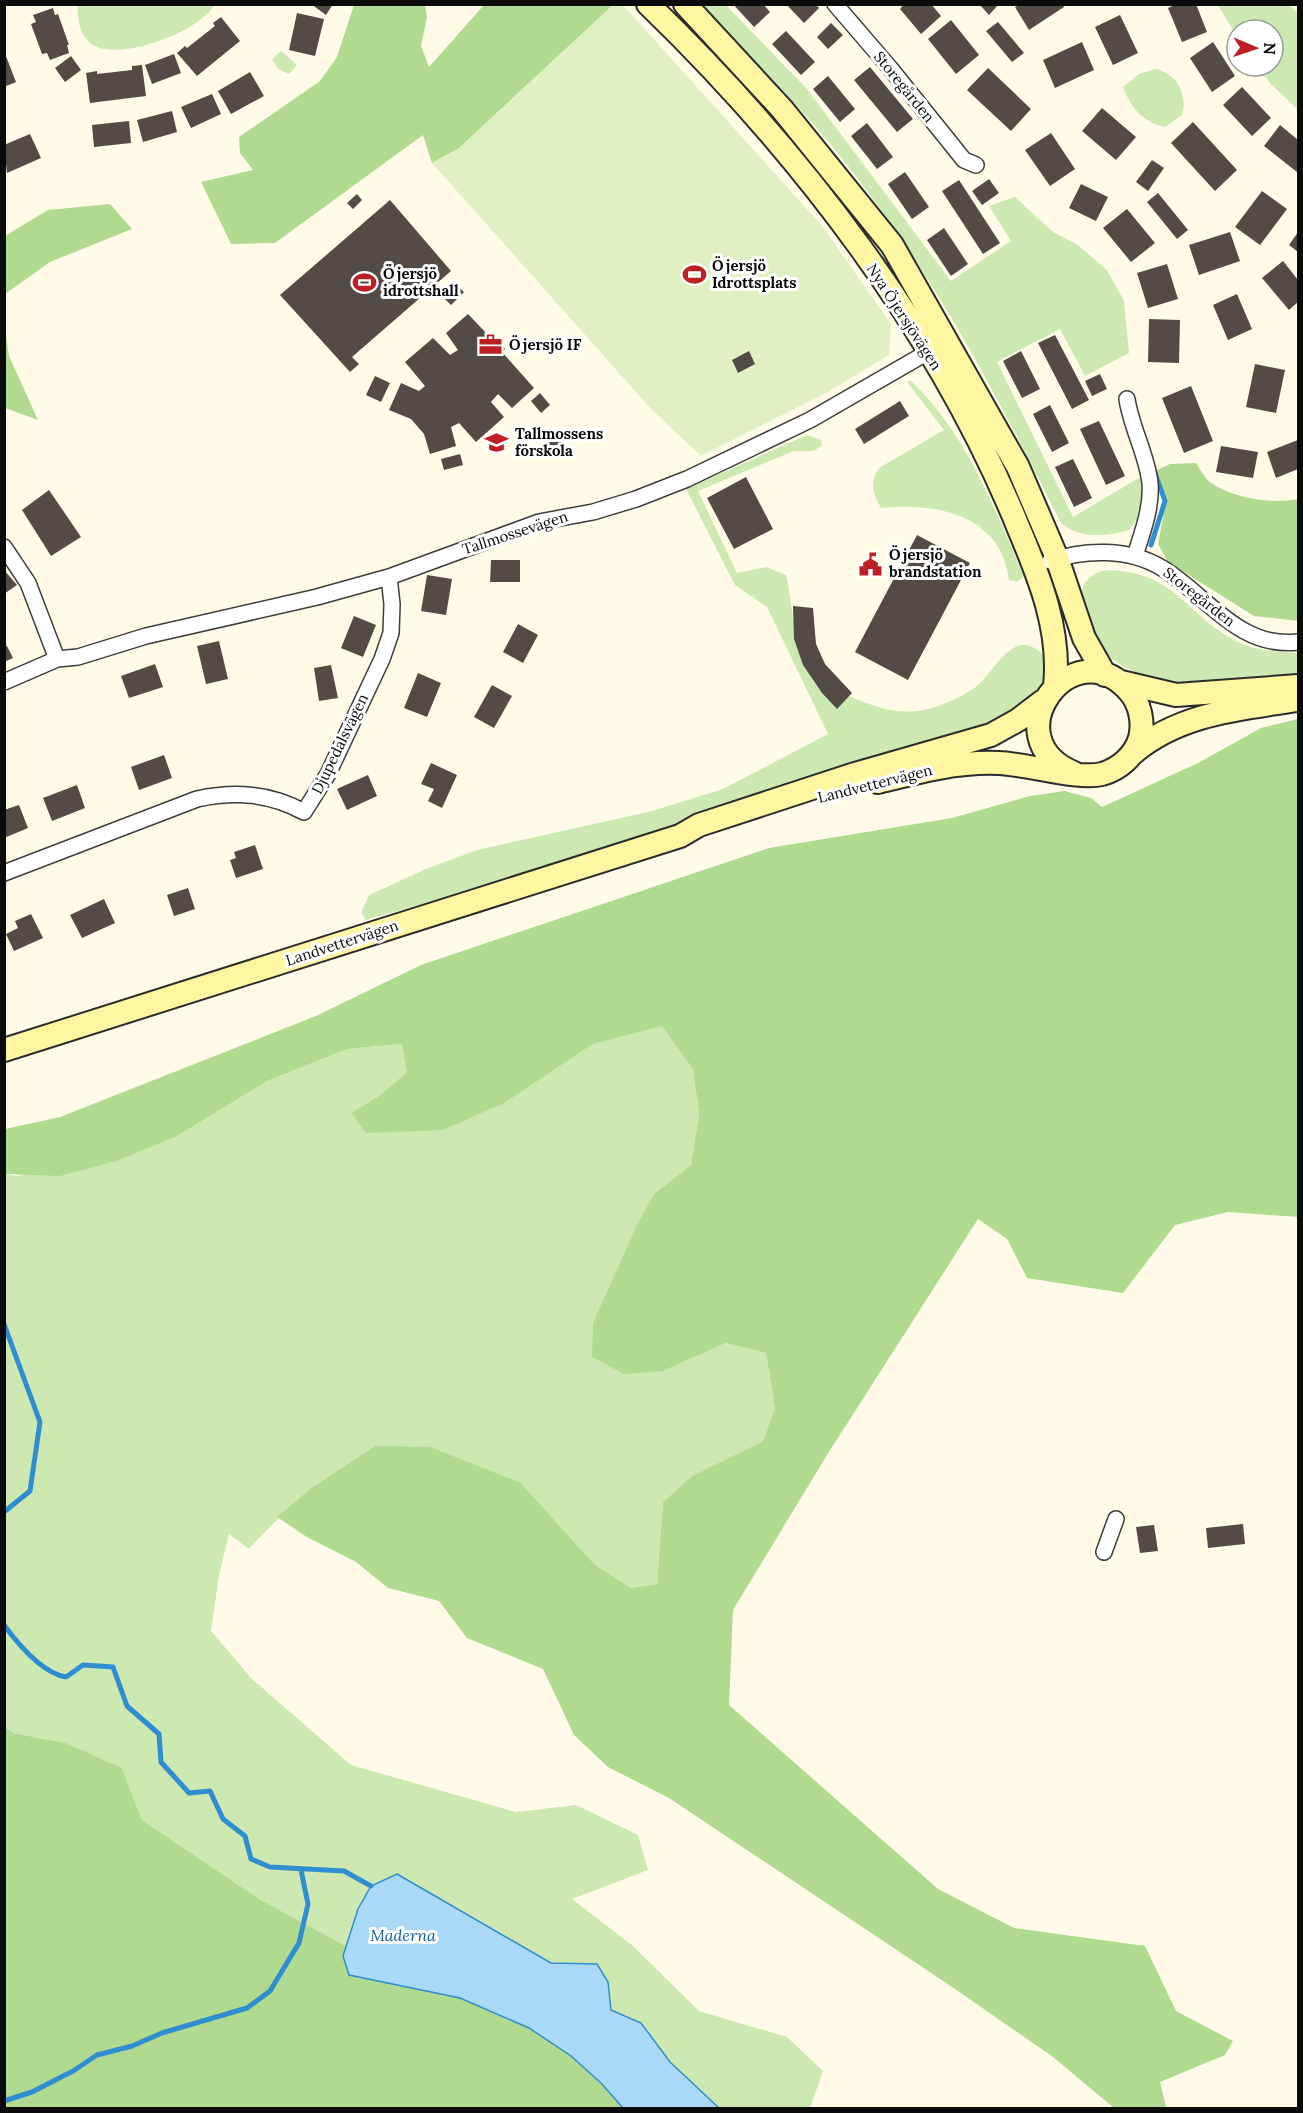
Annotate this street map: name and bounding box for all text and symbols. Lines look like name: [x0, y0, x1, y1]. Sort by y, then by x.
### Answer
north arrow: [1225, 18, 1285, 78]
text: N: [1260, 42, 1280, 55]
street label: Storegården: [870, 47, 939, 126]
place label: Öjersjö Idrottsplats: [712, 256, 797, 292]
street label: Nya Öjersjövägen: [863, 260, 946, 374]
sports icon: Öjersjö Idrottsplats: [681, 262, 707, 288]
place label: Öjersjö idrottshall: [383, 264, 459, 300]
sports icon: Öjersjö idrottshall: [352, 270, 378, 296]
office icon: Öjersjö IF: [478, 332, 504, 358]
place label: Öjersjö IF: [509, 335, 582, 354]
place label: Tallmossens förskola: [515, 424, 603, 460]
school or university icon: Tallmossens förskola: [484, 430, 510, 456]
street label: Tallmossevägen: [460, 507, 570, 559]
place label: Öjersjö brandstation: [888, 545, 982, 581]
public building icon: Öjersjö brandstation: [858, 551, 884, 577]
street label: Storegården: [1160, 563, 1239, 631]
street label: Djupedalsvägen: [307, 690, 372, 797]
street label: Landvettervägen: [816, 760, 934, 807]
street label: Landvettervägen: [283, 915, 401, 970]
water label: Maderna: [370, 1925, 436, 1945]

